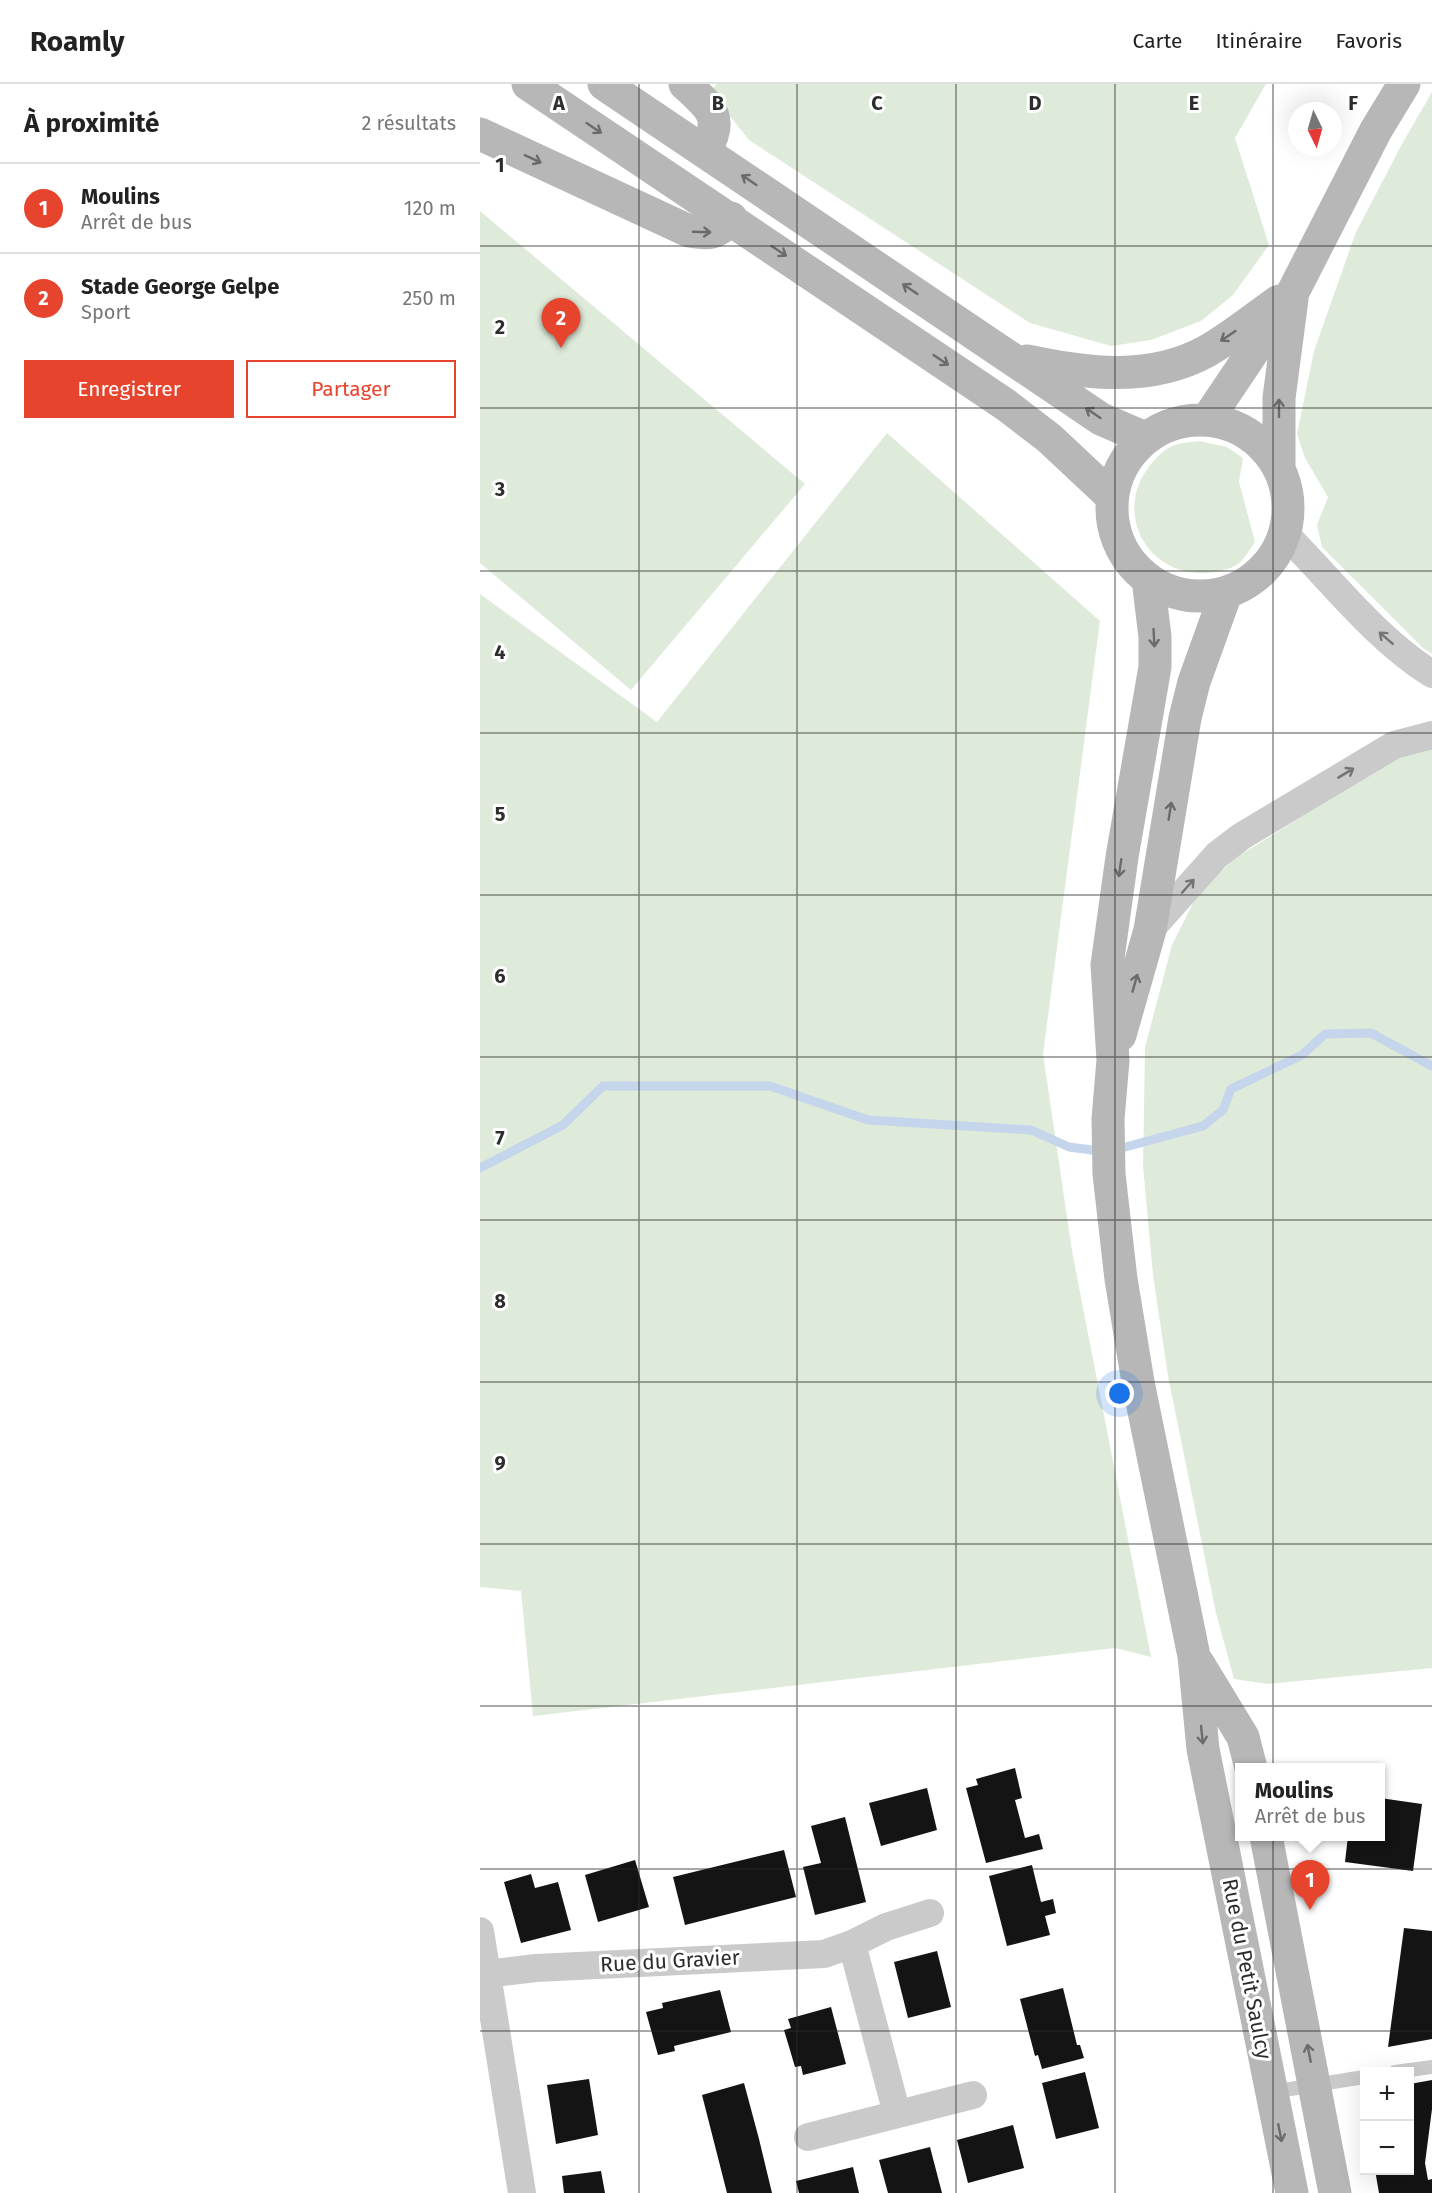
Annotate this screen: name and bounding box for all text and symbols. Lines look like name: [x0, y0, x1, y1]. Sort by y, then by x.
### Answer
text: Roamly: [30, 25, 124, 58]
text: Carte: [1133, 28, 1182, 54]
text: Itinéraire: [1215, 28, 1302, 54]
text: Favoris: [1335, 28, 1402, 54]
text: A: [552, 91, 566, 115]
text: B: [712, 91, 724, 115]
text: C: [871, 91, 883, 115]
text: D: [1028, 91, 1042, 115]
text: E: [1189, 91, 1199, 115]
text: F: [1348, 91, 1358, 115]
north arrow: [1288, 102, 1342, 156]
text: À proximité: [24, 108, 159, 139]
text: 2 résultats: [361, 111, 456, 135]
one-way arrow: [585, 122, 602, 134]
text: 1: [495, 153, 505, 177]
one-way arrow: [523, 153, 541, 165]
one-way arrow: [741, 174, 757, 186]
text: Moulins: [81, 183, 160, 210]
text: 1: [39, 196, 48, 220]
text: 120 m: [404, 196, 456, 220]
text: Arrêt de bus: [81, 210, 192, 234]
one-way arrow: [692, 226, 711, 237]
one-way arrow: [770, 245, 787, 257]
text: Stade George Gelpe: [81, 273, 279, 300]
one-way arrow: [903, 283, 919, 295]
text: 2: [38, 286, 49, 310]
text: 250 m: [402, 286, 456, 310]
pin: 2: [542, 298, 580, 348]
text: Sport: [81, 300, 130, 324]
text: 2: [495, 315, 505, 339]
one-way arrow: [1219, 330, 1236, 343]
one-way arrow: [932, 354, 949, 367]
button: Enregistrer: [24, 360, 234, 418]
button: Partager: [246, 360, 456, 418]
one-way arrow: [1273, 399, 1285, 419]
one-way arrow: [1085, 407, 1101, 419]
text: 3: [494, 477, 505, 501]
one-way arrow: [1149, 627, 1160, 647]
one-way arrow: [1378, 632, 1394, 645]
text: 4: [494, 640, 506, 664]
one-way arrow: [1337, 767, 1354, 779]
one-way arrow: [1165, 801, 1176, 821]
text: 5: [495, 802, 506, 826]
one-way arrow: [1115, 858, 1126, 877]
one-way arrow: [1181, 879, 1195, 894]
text: 6: [494, 964, 506, 988]
one-way arrow: [1130, 974, 1141, 993]
text: 7: [495, 1126, 505, 1150]
text: 8: [494, 1289, 506, 1313]
your location: [1105, 1379, 1134, 1408]
text: 9: [494, 1451, 506, 1475]
one-way arrow: [1197, 1725, 1208, 1745]
popup: [1235, 1763, 1385, 1841]
text: Moulins: [1255, 1777, 1333, 1804]
text: Arrêt de bus: [1255, 1804, 1365, 1828]
pin: 1: [1290, 1860, 1330, 1910]
street label: Rue du Petit Saulcy: [1217, 1876, 1277, 2062]
street label: Rue du Gravier: [600, 1944, 740, 1978]
one-way arrow: [1303, 2044, 1314, 2063]
map controls: [1360, 2067, 1414, 2175]
button: +: [1360, 2067, 1414, 2121]
button: −: [1360, 2121, 1414, 2175]
one-way arrow: [1274, 2123, 1286, 2142]

